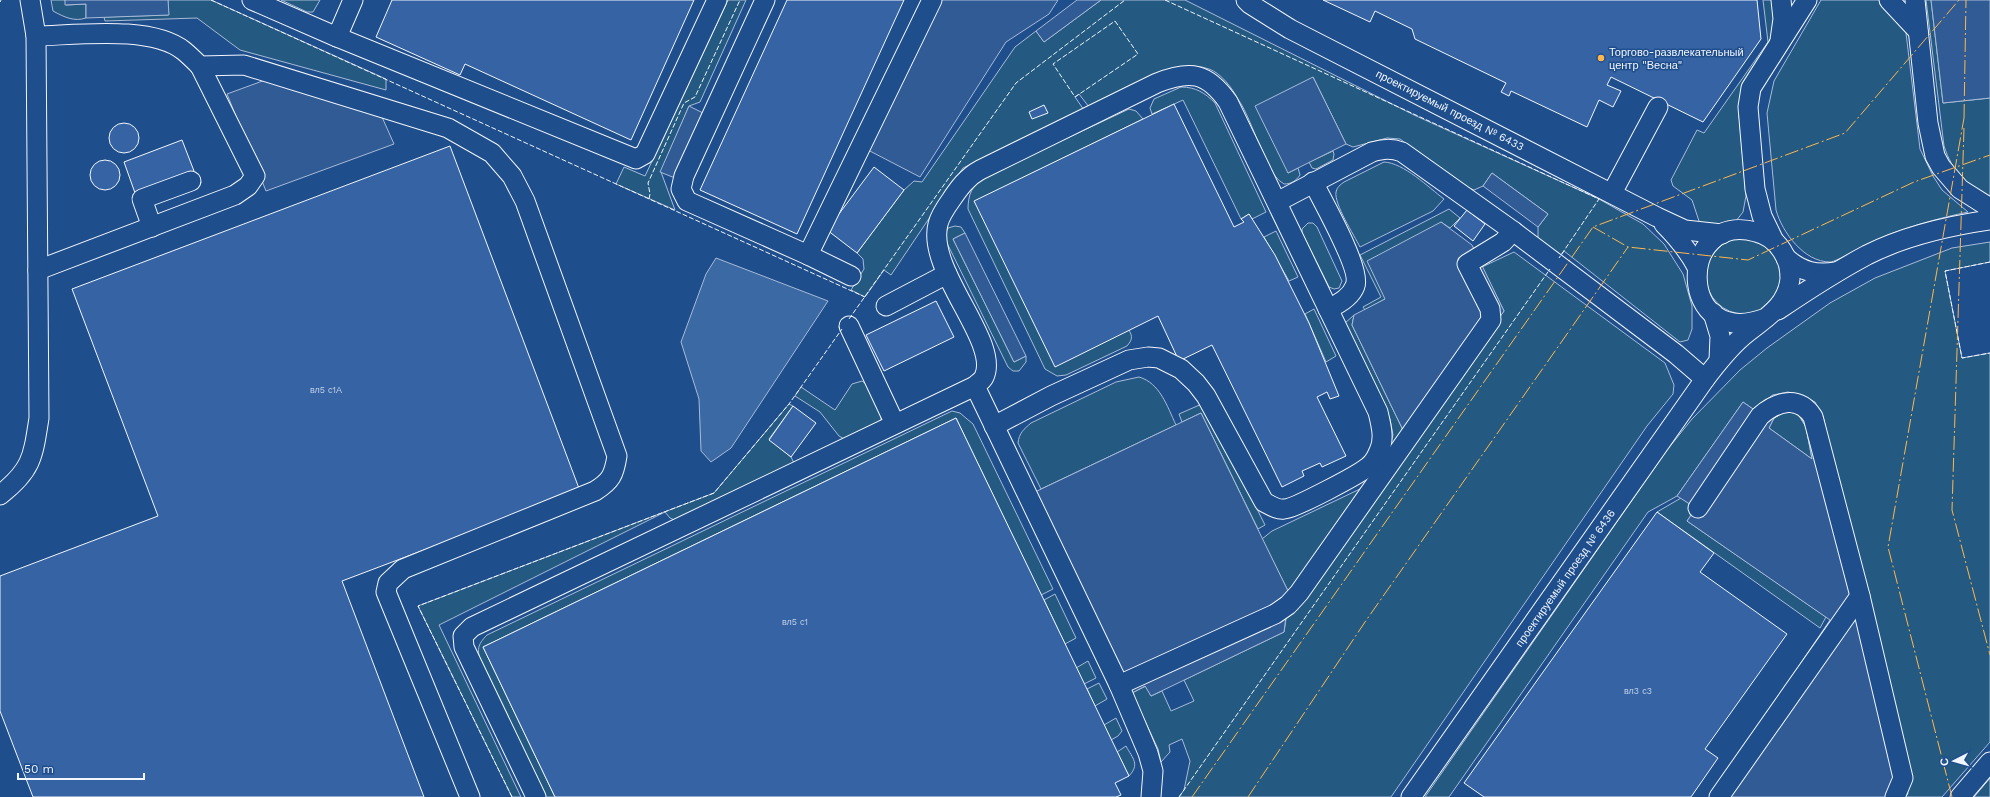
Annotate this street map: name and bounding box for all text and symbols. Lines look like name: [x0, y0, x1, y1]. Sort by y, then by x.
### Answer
place label: Торгово-развлекательный центр "Весна": [1609, 46, 1744, 72]
marker: Торгово-развлекательный центр "Весна": [1596, 53, 1606, 63]
street label: проектируемый проезд № 6433: [1374, 67, 1526, 154]
house number: вл5 с1А: [310, 385, 342, 395]
street label: проектируемый проезд № 6436: [1513, 507, 1618, 649]
house number: вл5 с1: [782, 617, 808, 627]
house number: вл3 с3: [1624, 686, 1652, 696]
north arrow: [1934, 741, 1974, 781]
scale bar: [18, 755, 144, 781]
text: С: [1938, 757, 1951, 767]
text: 50 m: [24, 762, 54, 776]

